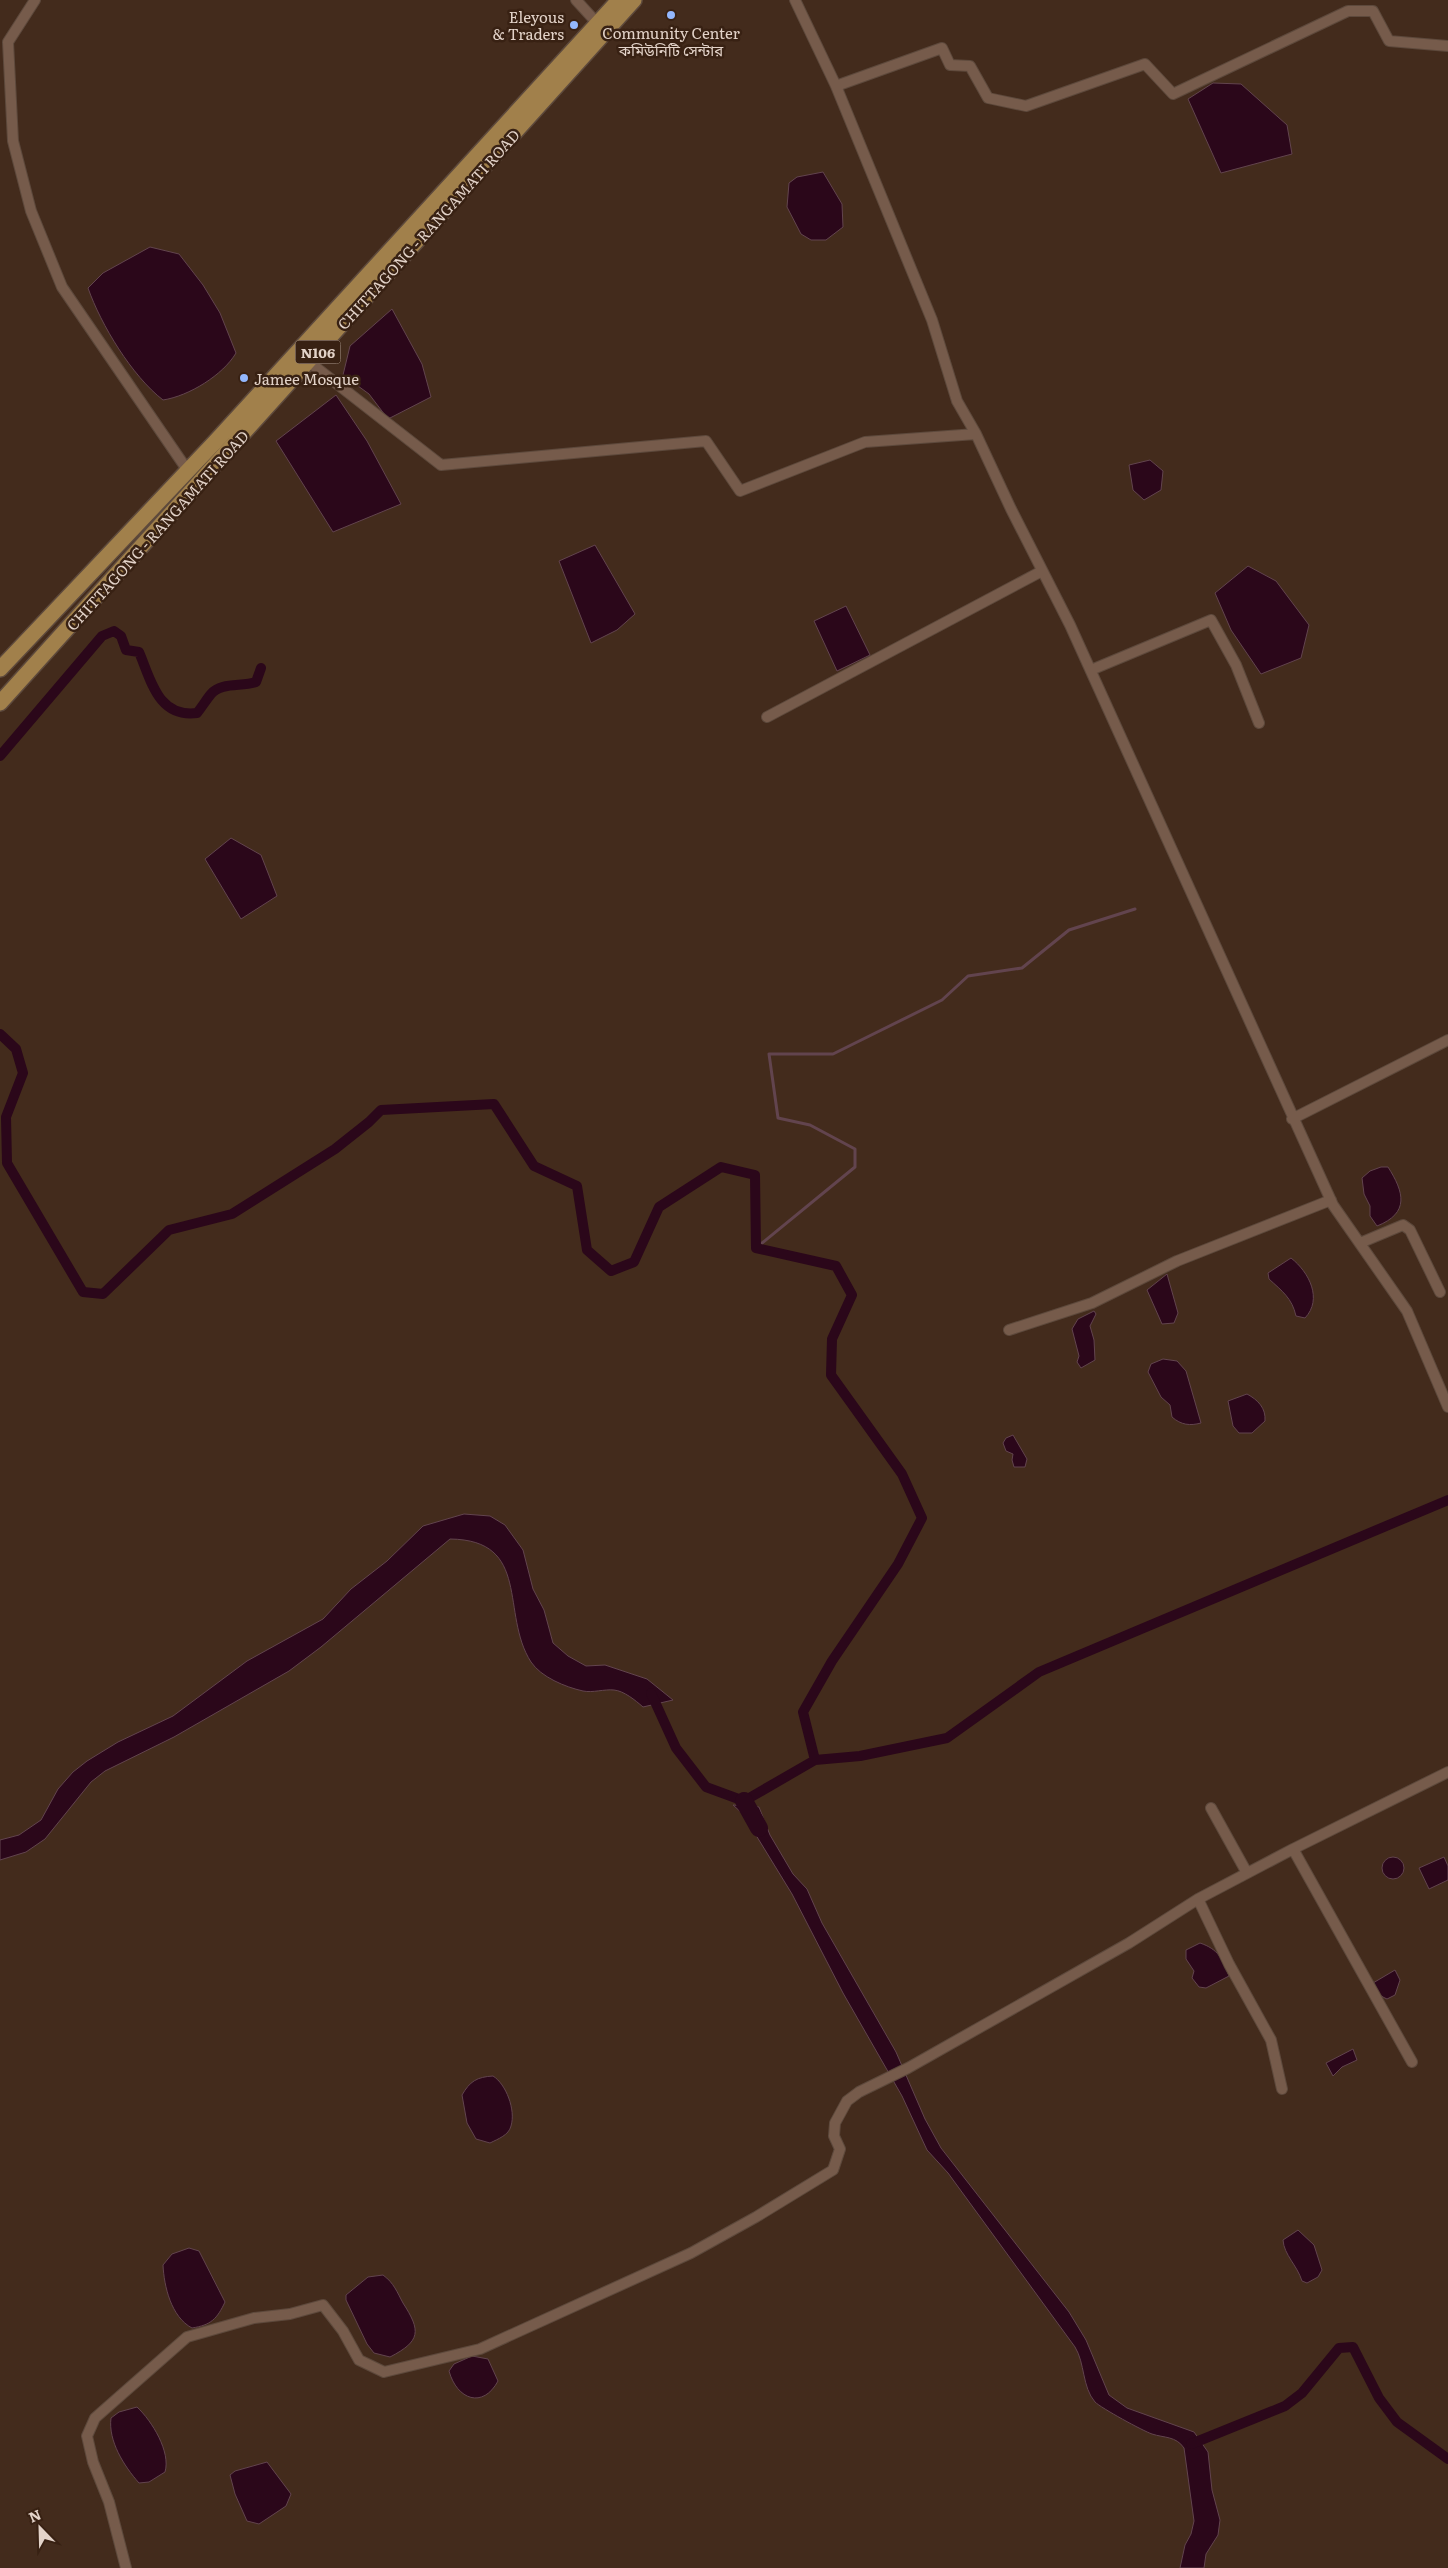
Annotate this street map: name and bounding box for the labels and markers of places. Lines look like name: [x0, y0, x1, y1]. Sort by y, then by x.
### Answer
place label: Eleyous & Traders: [493, 5, 564, 45]
marker: Community Center কমিউনিটি সেন্টার: [665, 9, 677, 21]
marker: Eleyous & Traders: [568, 19, 580, 31]
place label: Community Center কমিউনিটি সেন্টার: [602, 21, 740, 61]
place label: Jamee Mosque: [254, 367, 359, 390]
marker: Jamee Mosque: [238, 372, 250, 384]

